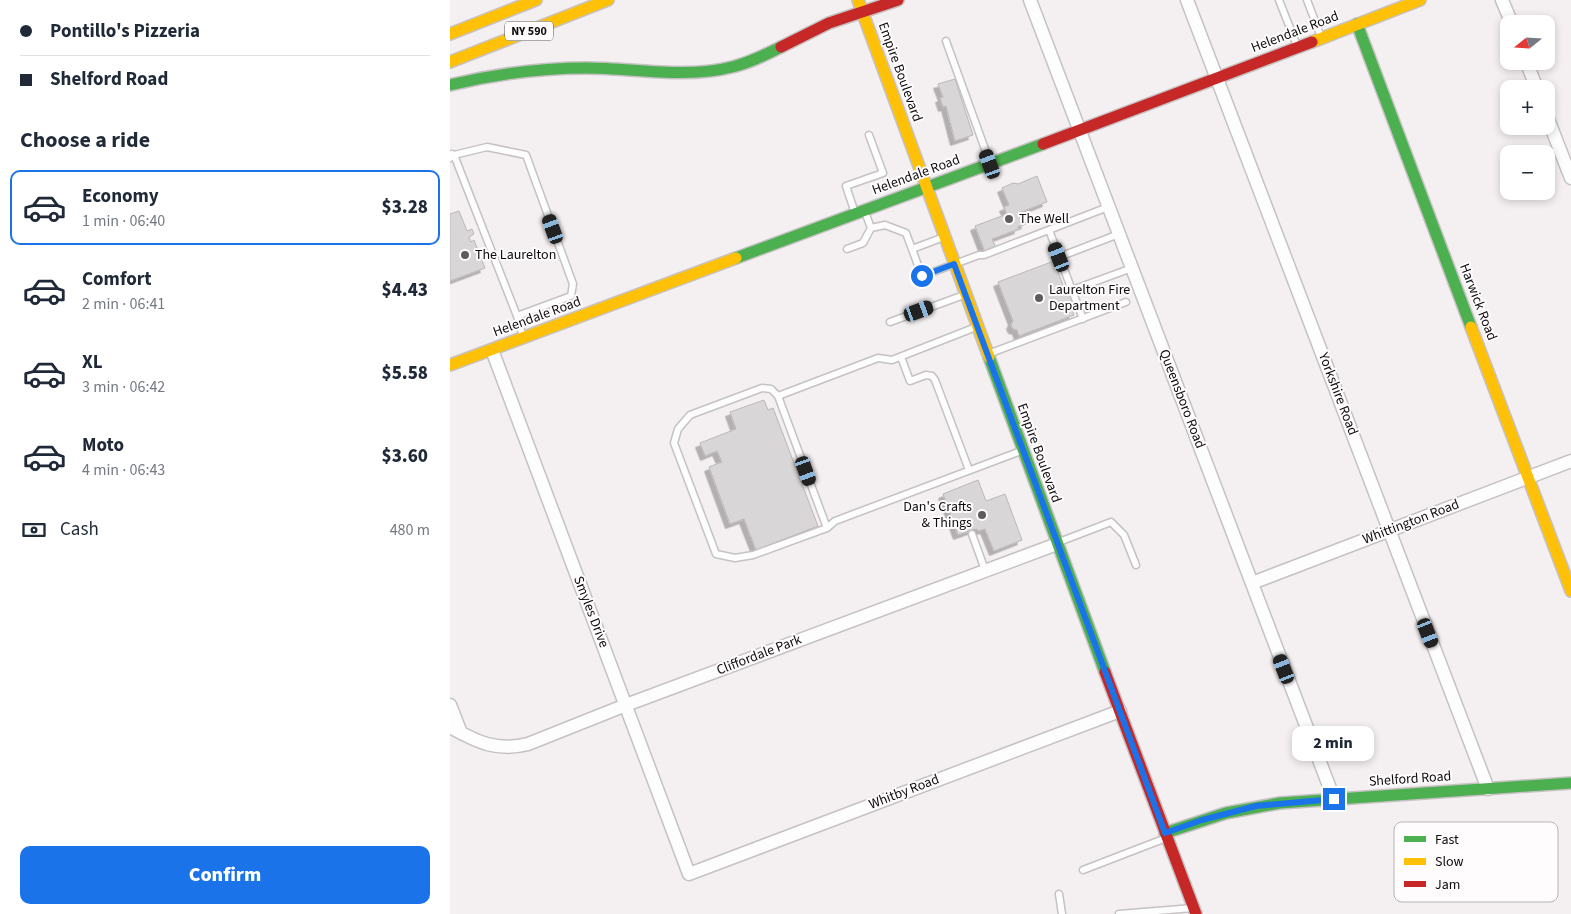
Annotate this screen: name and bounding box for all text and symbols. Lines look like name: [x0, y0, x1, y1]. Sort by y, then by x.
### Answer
street label: Helendale Road: [1248, 6, 1342, 58]
north arrow: [1500, 15, 1555, 70]
map controls: [1500, 15, 1555, 200]
text: Pontillo's Pizzeria: [50, 18, 200, 45]
street label: Empire Boulevard: [873, 19, 927, 125]
road number: NY 590: [505, 22, 553, 40]
text: Shelford Road: [50, 66, 168, 93]
button: +: [1500, 80, 1555, 135]
text: Choose a ride: [20, 124, 150, 156]
button: −: [1500, 145, 1555, 200]
car: [977, 147, 1002, 181]
street label: Helendale Road: [869, 150, 963, 200]
text: Economy: [82, 183, 159, 210]
icon: car: [22, 185, 67, 230]
text: $3.28: [382, 194, 428, 221]
place label: The Well: [1019, 209, 1069, 229]
text: 1 min · 06:40: [82, 210, 165, 232]
car: [540, 212, 565, 246]
marker: The Well: [1003, 213, 1015, 225]
car: [1046, 240, 1071, 274]
place label: The Laurelton: [475, 245, 556, 265]
marker: The Laurelton: [459, 249, 471, 261]
street label: Harwick Road: [1454, 261, 1502, 343]
route start: [911, 265, 933, 287]
text: Comfort: [82, 266, 152, 293]
icon: car: [22, 268, 67, 313]
text: $4.43: [382, 277, 428, 304]
place label: Laurelton Fire Department: [1049, 280, 1130, 316]
street label: Helendale Road: [490, 292, 584, 342]
marker: Laurelton Fire Department: [1033, 292, 1045, 304]
text: 2 min · 06:41: [82, 293, 165, 315]
car: [902, 299, 935, 323]
street label: Queensboro Road: [1154, 346, 1210, 452]
text: XL: [82, 349, 103, 376]
street label: Yorkshire Road: [1313, 349, 1363, 438]
icon: car: [22, 351, 67, 396]
text: $5.58: [382, 360, 428, 387]
text: 3 min · 06:42: [82, 376, 165, 398]
street label: Empire Boulevard: [1012, 400, 1066, 506]
text: Moto: [82, 432, 124, 459]
icon: car: [22, 434, 67, 479]
text: $3.60: [382, 443, 428, 470]
car: [793, 454, 818, 488]
text: 4 min · 06:43: [82, 459, 165, 481]
street label: Whittington Road: [1360, 494, 1462, 550]
place label: Dan's Crafts & Things: [903, 497, 972, 533]
marker: Dan's Crafts & Things: [976, 509, 988, 521]
icon: cash: [20, 516, 48, 544]
text: Cash: [60, 516, 99, 543]
text: 480 m: [390, 519, 430, 541]
street label: Smyles Drive: [568, 573, 614, 651]
car: [1415, 616, 1440, 650]
street label: Cliffordale Park: [714, 630, 804, 680]
car: [1271, 652, 1296, 686]
callout: 2 min: [1293, 726, 1375, 762]
text: 2 min: [1313, 732, 1353, 754]
street label: Shelford Road: [1368, 766, 1452, 792]
street label: Whitby Road: [866, 769, 942, 815]
route end: [1323, 788, 1345, 810]
legend: [1394, 822, 1558, 902]
text: Fast: [1435, 830, 1459, 850]
button: Confirm: [20, 846, 430, 904]
text: Slow: [1435, 852, 1464, 872]
text: Jam: [1435, 875, 1460, 895]

